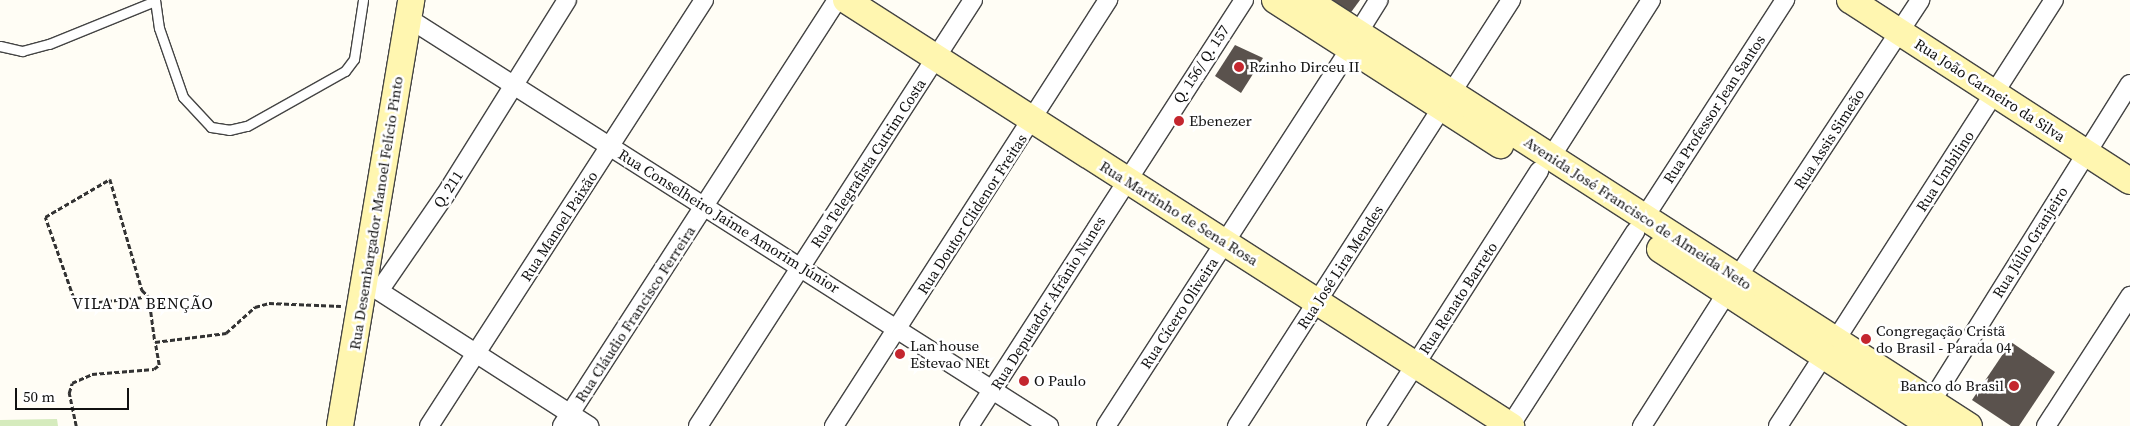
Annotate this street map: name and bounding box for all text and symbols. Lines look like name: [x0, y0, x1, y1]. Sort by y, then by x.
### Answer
street label: Q. 156/ Q. 157: [1169, 22, 1233, 106]
street label: Rua Professor Jean Santos: [1659, 31, 1769, 187]
street label: Rua João Carneiro da Silva: [1911, 35, 2069, 145]
place label: Rzinho Dirceu II: [1249, 58, 1360, 76]
marker: Rzinho Dirceu II: [1233, 61, 1245, 73]
street label: Rua Desembargador Manoel Felício Pinto: [345, 75, 407, 351]
street label: Rua Telegrafista Cutrim Costa: [807, 75, 929, 251]
street label: Rua Assis Simeão: [1790, 85, 1868, 193]
place label: Ebenezer: [1189, 112, 1252, 130]
marker: Ebenezer: [1173, 115, 1185, 127]
street label: Rua Umbilino: [1912, 127, 1978, 215]
street label: Rua Doutor Clidenor Freitas: [913, 131, 1031, 297]
street label: Avenida José Francisco de Almeida Neto: [1521, 133, 1755, 293]
street label: Rua Conselheiro Jaime Amorim Júnior: [615, 145, 843, 297]
street label: Rua Martinho de Sena Rosa: [1097, 157, 1261, 269]
street label: Q. 211: [429, 167, 467, 211]
street label: Rua Manoel Paixão: [517, 168, 601, 284]
street label: Rua Júlio Granjeiro: [1989, 183, 2071, 301]
street label: Rua José Lira Mendes: [1293, 202, 1387, 332]
street label: Rua Deputador Afrânio Nunes: [987, 213, 1109, 393]
street label: Rua Cláudio Francisco Ferreira: [571, 222, 699, 406]
street label: Rua Renato Barreto: [1415, 238, 1501, 358]
street label: Rua Cícero Oliveira: [1136, 254, 1222, 372]
district label: VILA DA BENÇÃO: [70, 293, 216, 313]
place label: Congregação Cristã do Brasil - Parada 04: [1876, 321, 2011, 356]
marker: Congregação Cristã do Brasil - Parada 04: [1860, 333, 1872, 345]
place label: Lan house Estevao NEt: [910, 336, 989, 371]
marker: Lan house Estevao NEt: [894, 348, 906, 360]
place label: O Paulo: [1034, 372, 1086, 390]
marker: O Paulo: [1018, 375, 1030, 387]
place label: Banco do Brasil: [1900, 377, 2004, 395]
scale bar: [18, 378, 131, 410]
marker: Banco do Brasil: [2008, 380, 2020, 392]
text: 50 m: [23, 386, 55, 407]

